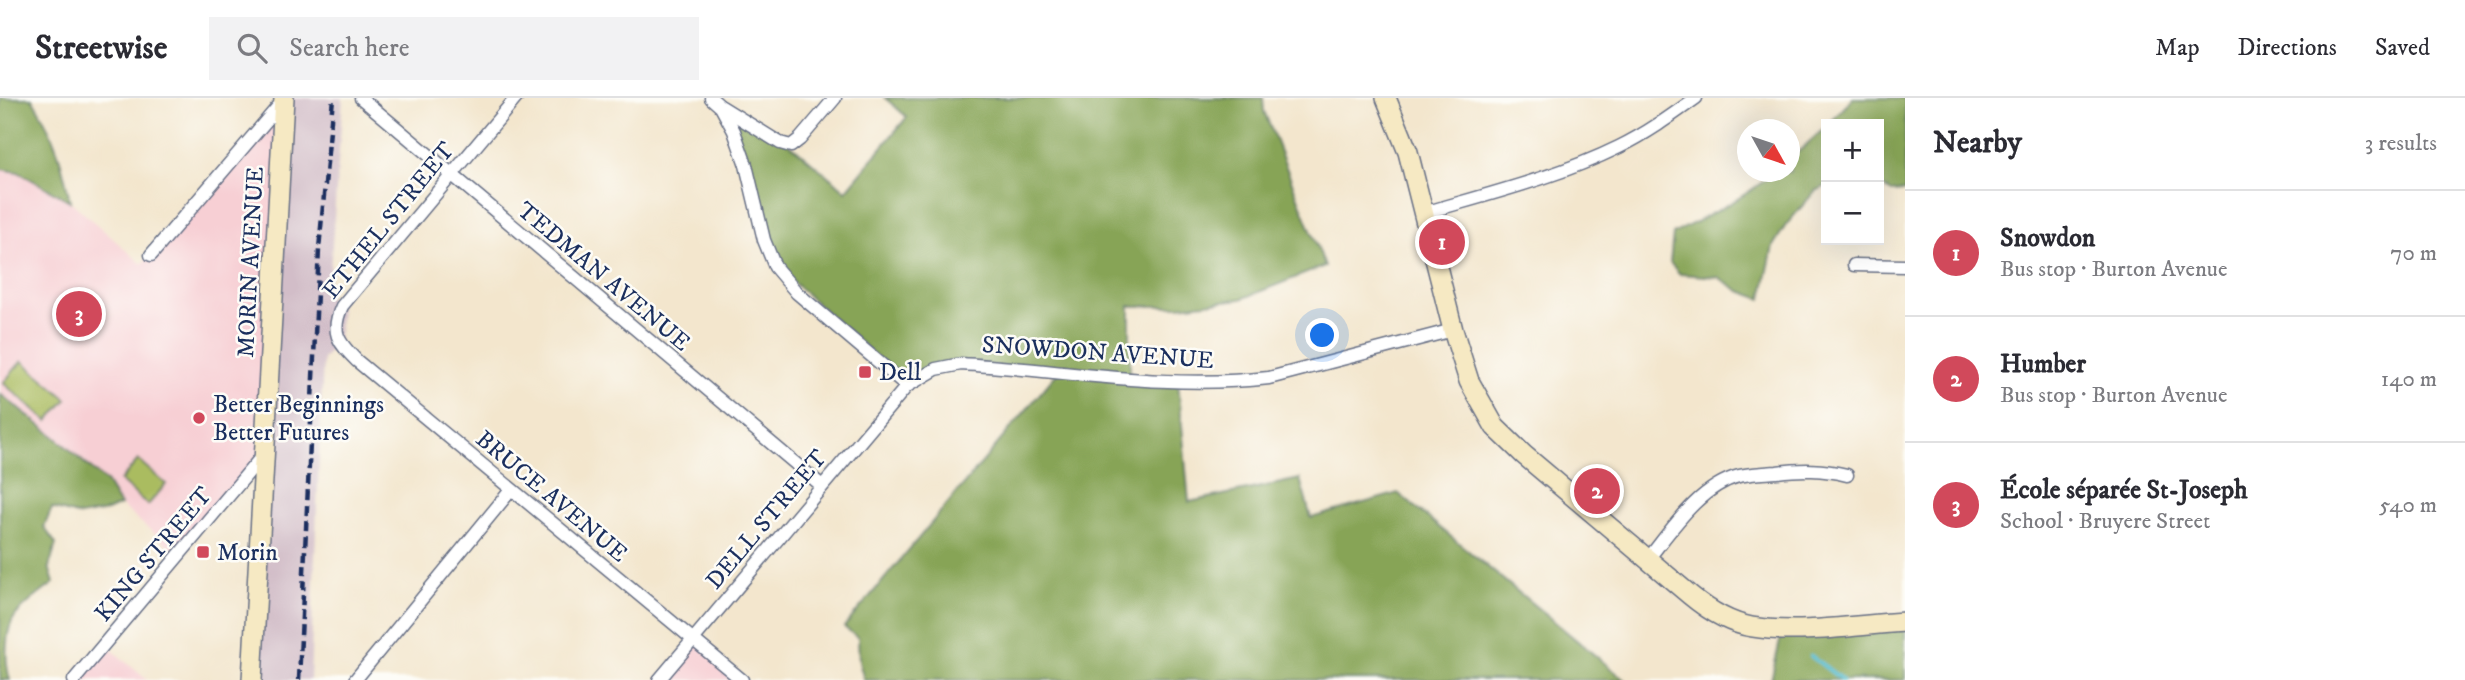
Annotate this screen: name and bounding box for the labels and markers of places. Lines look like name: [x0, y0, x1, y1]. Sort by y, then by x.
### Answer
pin: 1: [1419, 216, 1465, 268]
pin: 3: [56, 288, 102, 340]
place label: Dell: [879, 358, 922, 388]
marker: Dell: [857, 364, 873, 380]
place label: Better Beginnings Better Futures: [213, 390, 384, 448]
marker: Better Beginnings Better Futures: [191, 410, 207, 426]
pin: 2: [1574, 465, 1620, 517]
place label: Morin: [217, 538, 278, 568]
marker: Morin: [195, 544, 211, 560]

